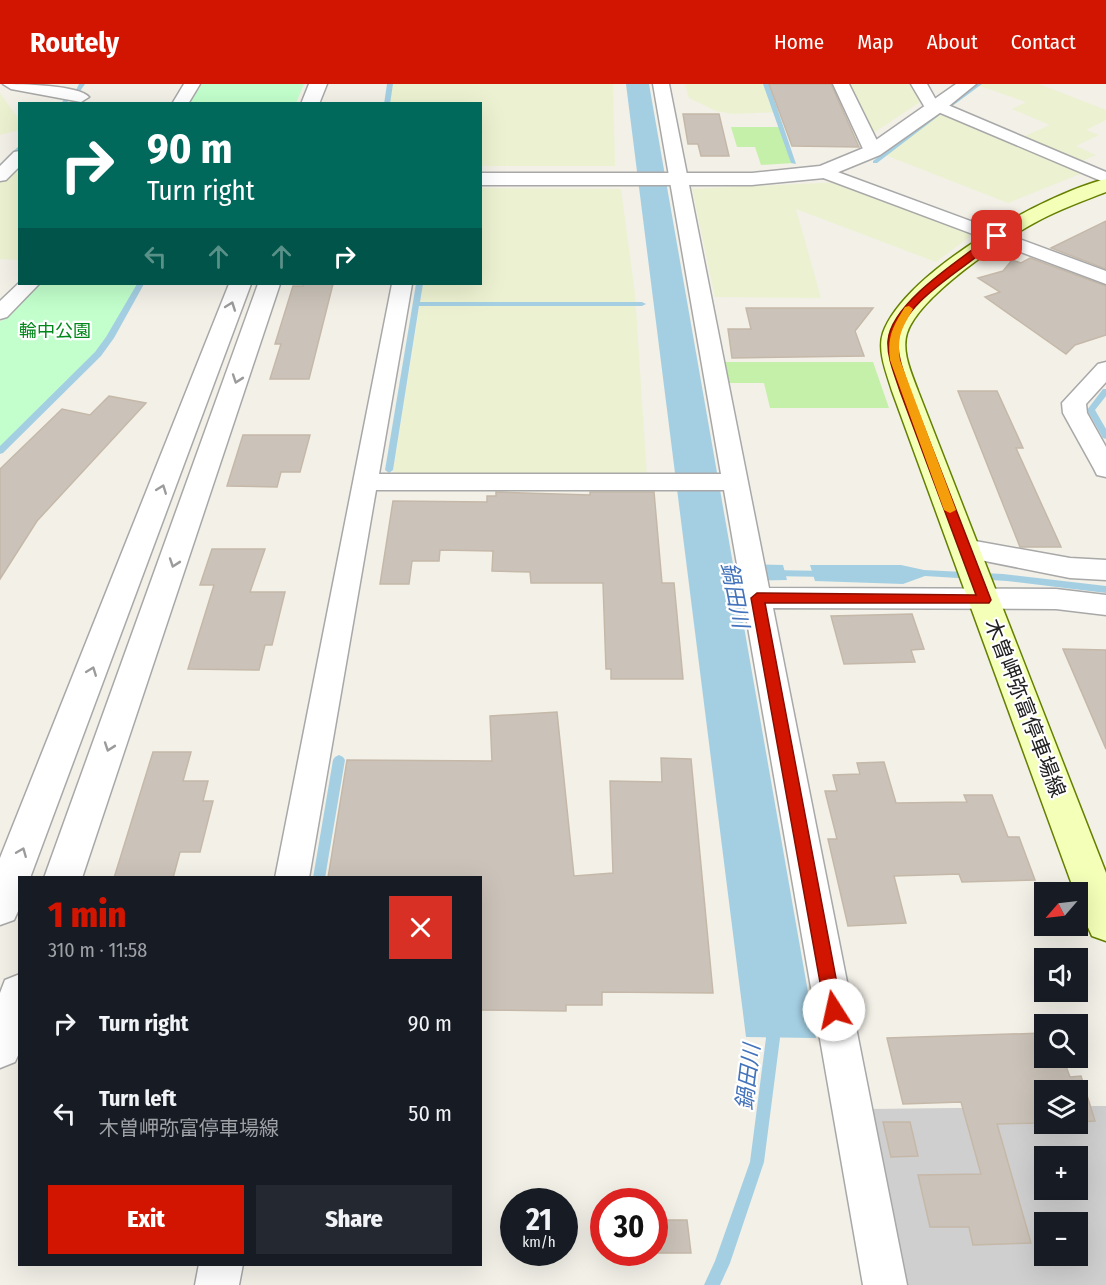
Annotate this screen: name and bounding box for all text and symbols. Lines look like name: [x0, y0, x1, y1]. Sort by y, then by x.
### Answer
text: Routely: [30, 26, 119, 59]
text: Home: [774, 29, 824, 55]
text: Map: [857, 29, 894, 55]
text: About: [927, 29, 978, 55]
text: Contact: [1011, 29, 1076, 55]
text: 90 m: [147, 124, 232, 174]
icon: right: [48, 126, 126, 204]
text: Turn right: [147, 175, 255, 207]
pin: [971, 210, 1022, 261]
icon: arrive: [980, 219, 1013, 252]
icon: left: [139, 240, 172, 273]
icon: ahead: [202, 240, 235, 273]
icon: ahead: [265, 240, 298, 273]
icon: right: [328, 240, 361, 273]
one-way arrow: [224, 301, 237, 312]
park label: 輪中公園: [19, 320, 91, 342]
one-way arrow: [232, 373, 245, 384]
one-way arrow: [155, 484, 168, 495]
one-way arrow: [168, 557, 181, 568]
water label: 鍋田川: [715, 560, 755, 632]
street label: 木曽岬弥富停車場線: [979, 615, 1071, 801]
one-way arrow: [85, 666, 98, 676]
one-way arrow: [104, 741, 116, 752]
one-way arrow: [15, 848, 27, 859]
north arrow: [1034, 882, 1088, 936]
map controls: [1034, 882, 1088, 1266]
text: 1 min: [48, 893, 126, 937]
button: close: [389, 896, 452, 959]
text: 310 m · 11:58: [48, 938, 147, 962]
button: sound: [1034, 948, 1088, 1002]
position arrow: [802, 978, 866, 1042]
icon: right: [48, 1007, 81, 1040]
text: Turn right: [99, 1010, 188, 1037]
text: 90 m: [408, 1010, 452, 1037]
button: search: [1034, 1014, 1088, 1068]
water label: 鍋田川: [731, 1041, 766, 1111]
button: layers: [1034, 1080, 1088, 1134]
text: Turn left: [99, 1085, 177, 1112]
icon: left: [48, 1097, 81, 1130]
text: 50 m: [408, 1100, 452, 1127]
text: 木曽岬弥富停車場線: [99, 1116, 279, 1140]
button: +: [1034, 1146, 1088, 1200]
button: Exit: [48, 1185, 244, 1254]
button: Share: [256, 1185, 452, 1254]
speed limit sign: 30: [590, 1188, 668, 1266]
text: 21: [526, 1202, 552, 1238]
button: −: [1034, 1212, 1088, 1266]
text: km/h: [522, 1233, 556, 1251]

